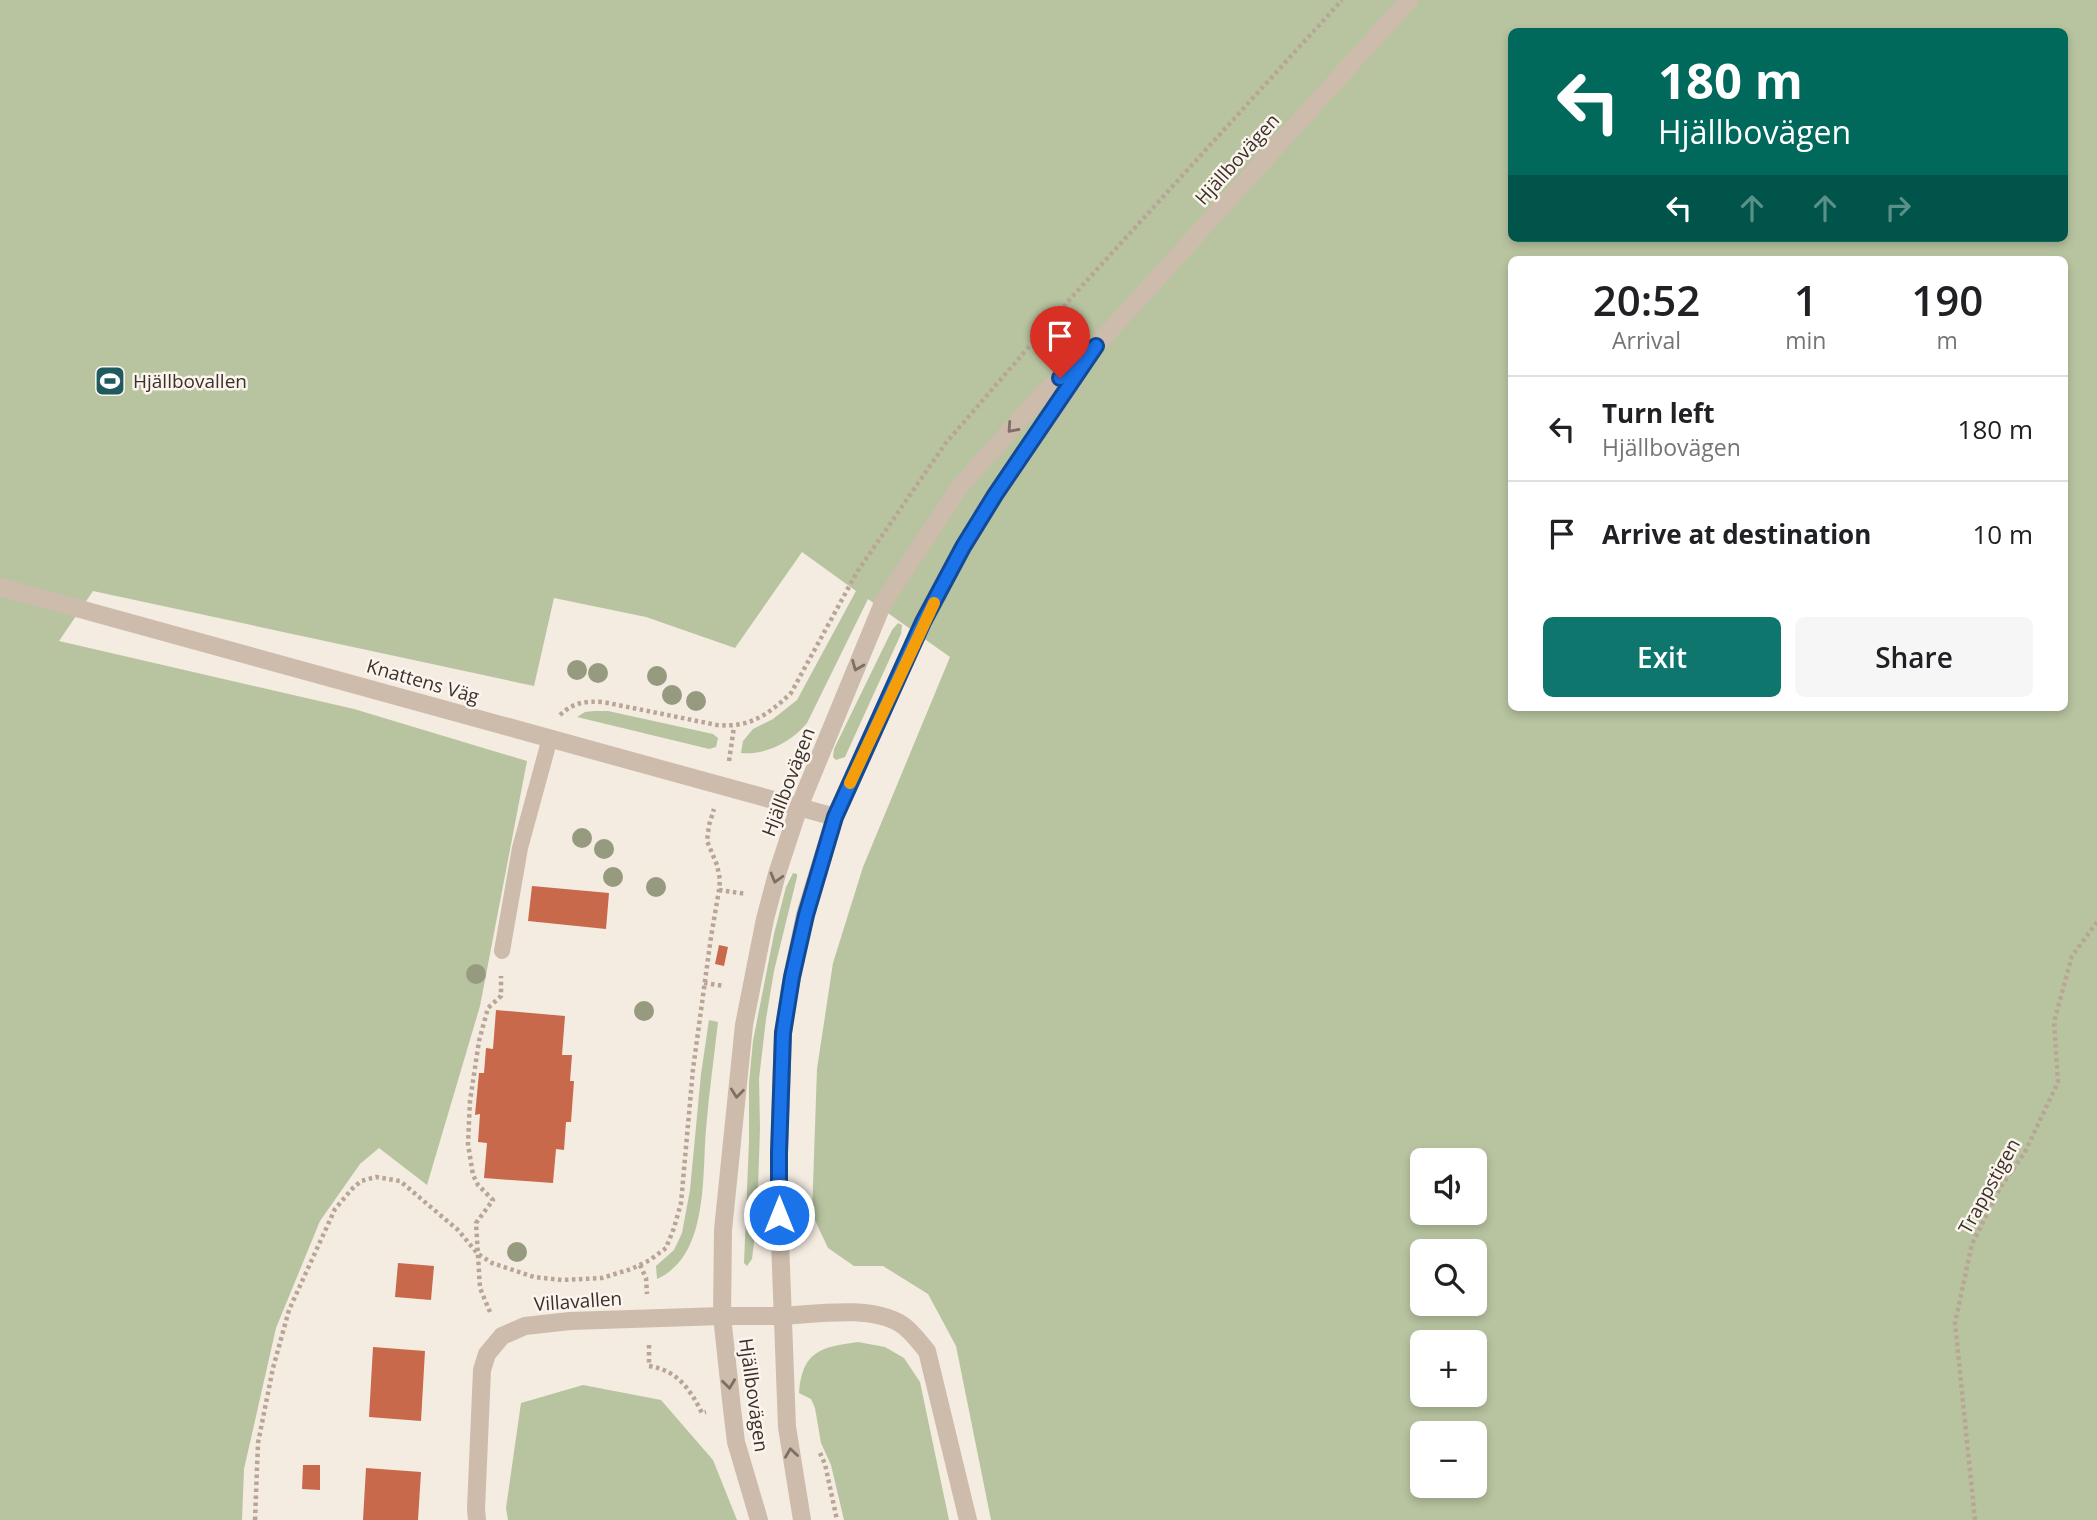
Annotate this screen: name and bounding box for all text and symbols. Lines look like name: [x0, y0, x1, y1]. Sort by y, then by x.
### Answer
text: 180 m: [1658, 47, 1803, 113]
icon: left: [1543, 56, 1634, 147]
street label: Hjällbovägen: [1189, 108, 1285, 210]
text: Hjällbovägen: [1658, 110, 1851, 153]
icon: left: [1660, 189, 1698, 227]
icon: ahead: [1733, 189, 1771, 227]
icon: ahead: [1806, 189, 1844, 227]
icon: right: [1879, 189, 1917, 227]
text: 20:52: [1593, 271, 1700, 328]
text: 1: [1794, 271, 1818, 328]
text: 190: [1911, 271, 1983, 328]
pin: [1030, 306, 1090, 378]
icon: arrive: [1041, 317, 1079, 355]
text: Arrival: [1612, 324, 1681, 356]
text: min: [1785, 324, 1826, 356]
text: m: [1937, 324, 1958, 356]
sports icon: Hjällbovallen: [93, 364, 127, 398]
place label: Hjällbovallen: [133, 368, 247, 394]
text: Turn left: [1602, 395, 1714, 431]
icon: left: [1543, 410, 1581, 448]
text: 180 m: [1958, 411, 2033, 447]
one-way arrow: [1008, 420, 1020, 433]
text: Hjällbovägen: [1602, 431, 1741, 463]
icon: arrive: [1543, 515, 1581, 553]
text: Arrive at destination: [1602, 516, 1871, 552]
text: 10 m: [1972, 516, 2033, 552]
button: Exit: [1543, 617, 1781, 697]
button: Share: [1795, 617, 2033, 697]
street label: Knattens Väg: [364, 653, 482, 709]
one-way arrow: [851, 659, 865, 672]
street label: Hjällbovägen: [755, 724, 821, 840]
one-way arrow: [769, 872, 784, 884]
one-way arrow: [730, 1087, 745, 1099]
street label: Trappstigen: [1952, 1134, 2026, 1238]
map controls: [1410, 1148, 1487, 1498]
button: sound: [1410, 1148, 1487, 1225]
position arrow: [742, 1178, 816, 1252]
button: search: [1410, 1239, 1487, 1316]
street label: Villavallen: [533, 1285, 623, 1317]
button: +: [1410, 1330, 1487, 1407]
street label: Hjällbovägen: [733, 1336, 775, 1454]
one-way arrow: [721, 1378, 736, 1390]
button: −: [1410, 1421, 1487, 1498]
one-way arrow: [783, 1447, 798, 1459]

